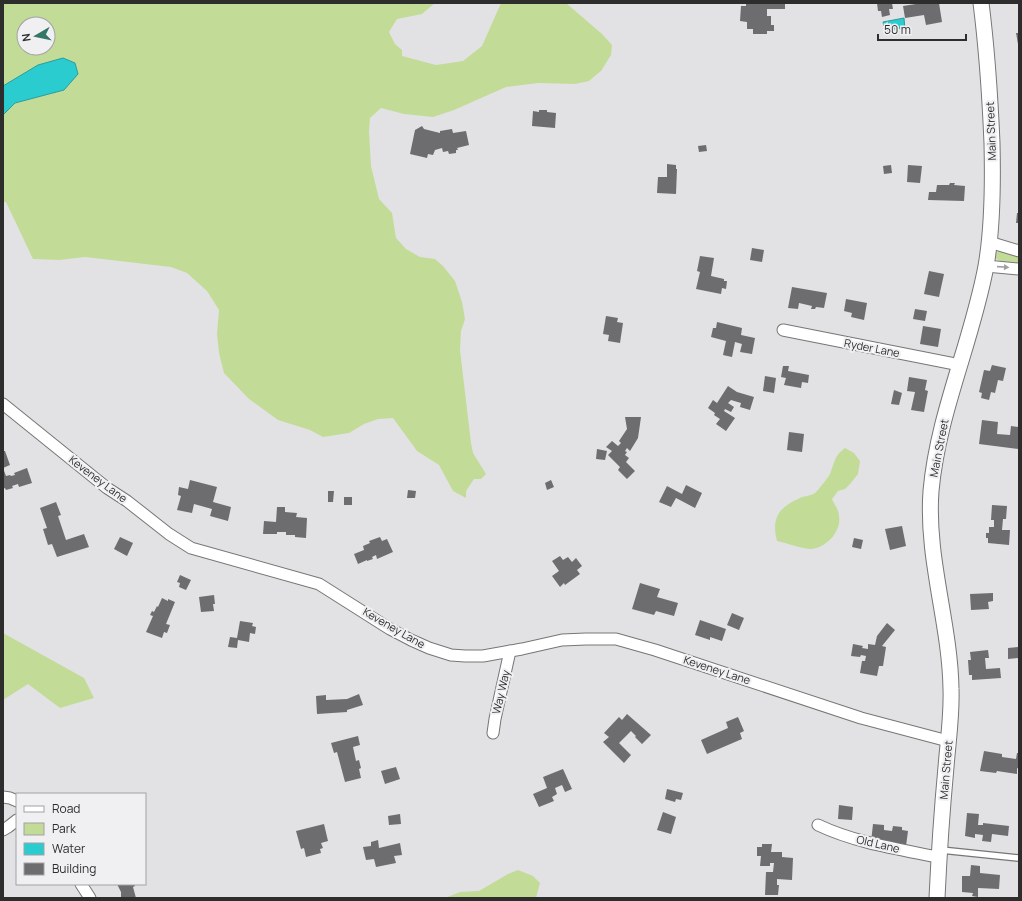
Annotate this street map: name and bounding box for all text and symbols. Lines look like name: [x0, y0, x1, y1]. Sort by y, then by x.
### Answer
north arrow: [16, 16, 56, 56]
scale bar: [878, 16, 966, 42]
text: 50 m: [884, 21, 911, 38]
text: N: [18, 32, 34, 43]
street label: Main Street: [982, 101, 999, 161]
one-way arrow: [997, 264, 1009, 271]
street label: Ryder Lane: [843, 335, 902, 360]
street label: Main Street: [926, 418, 951, 478]
street label: Keveney Lane: [66, 452, 131, 506]
street label: Keveney Lane: [360, 604, 429, 652]
street label: Keveney Lane: [682, 652, 753, 688]
street label: Way Way: [488, 668, 513, 715]
street label: Main Street: [935, 740, 956, 800]
legend: [16, 793, 146, 885]
text: Road: [52, 800, 80, 817]
text: Park: [52, 820, 77, 837]
street label: Old Lane: [855, 831, 902, 856]
text: Water: [52, 840, 86, 857]
text: Building: [52, 860, 96, 877]

